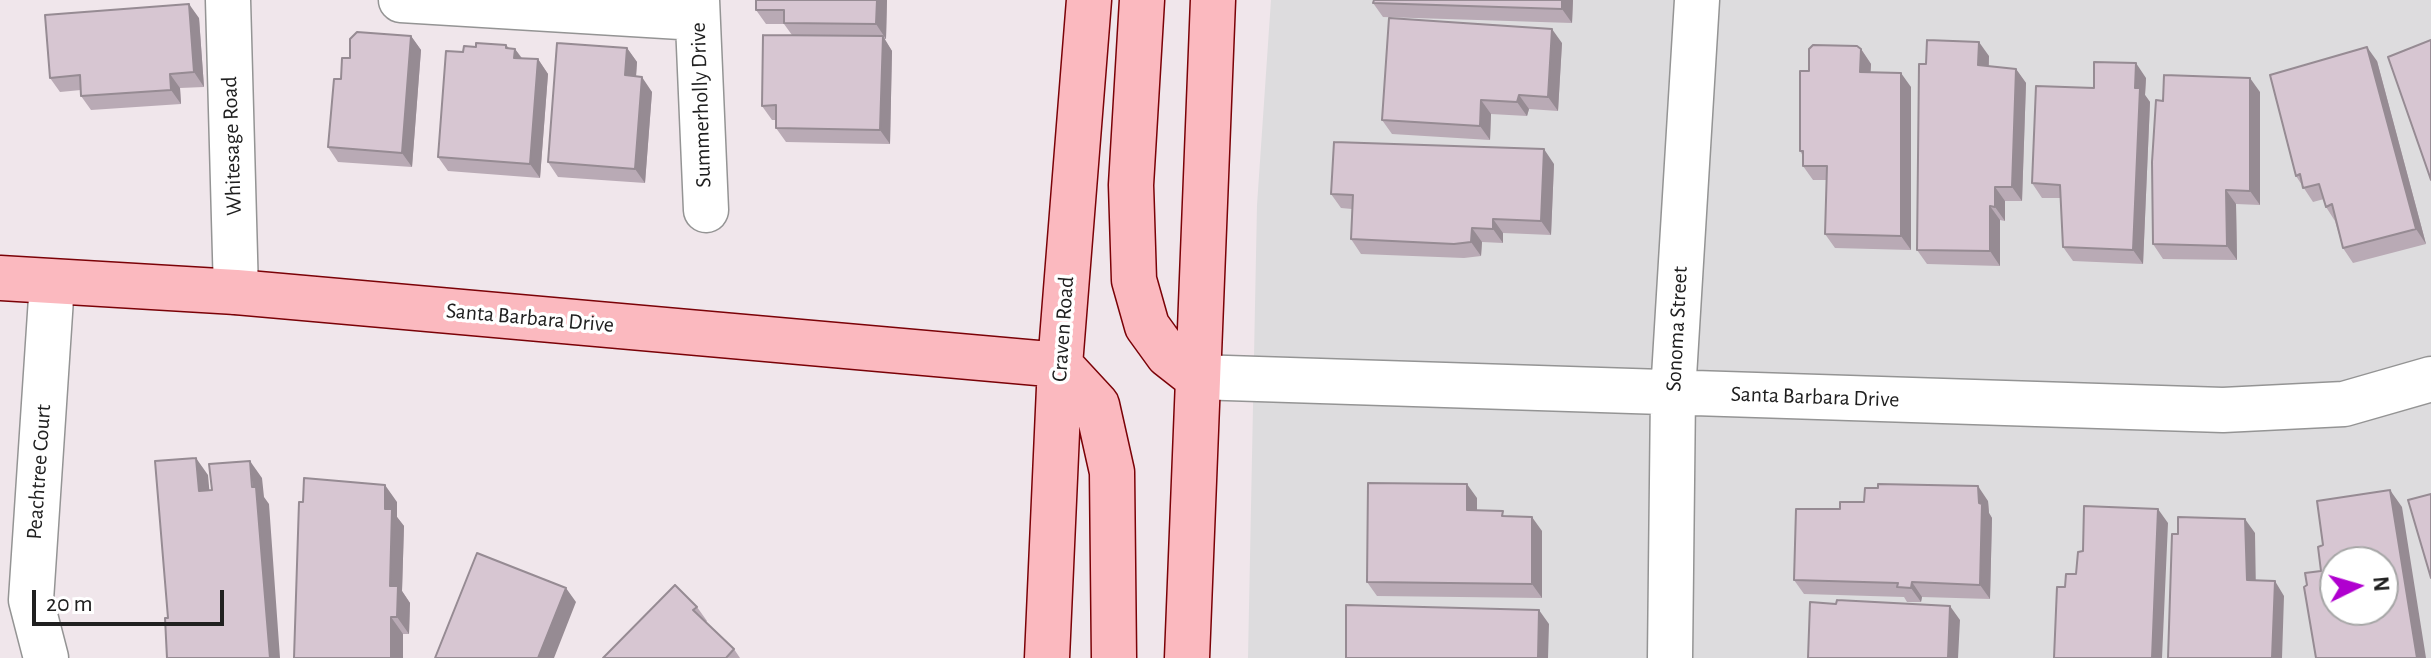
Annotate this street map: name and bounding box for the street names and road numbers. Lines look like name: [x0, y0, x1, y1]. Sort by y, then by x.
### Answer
street label: Summerholly Drive: [685, 22, 717, 188]
street label: Whitesage Road: [216, 76, 248, 216]
street label: Sonoma Street: [1661, 266, 1693, 392]
street label: Craven Road: [1046, 275, 1080, 383]
street label: Santa Barbara Drive: [445, 298, 615, 338]
street label: Santa Barbara Drive: [1730, 381, 1900, 413]
street label: Peachtree Court: [21, 403, 57, 541]

